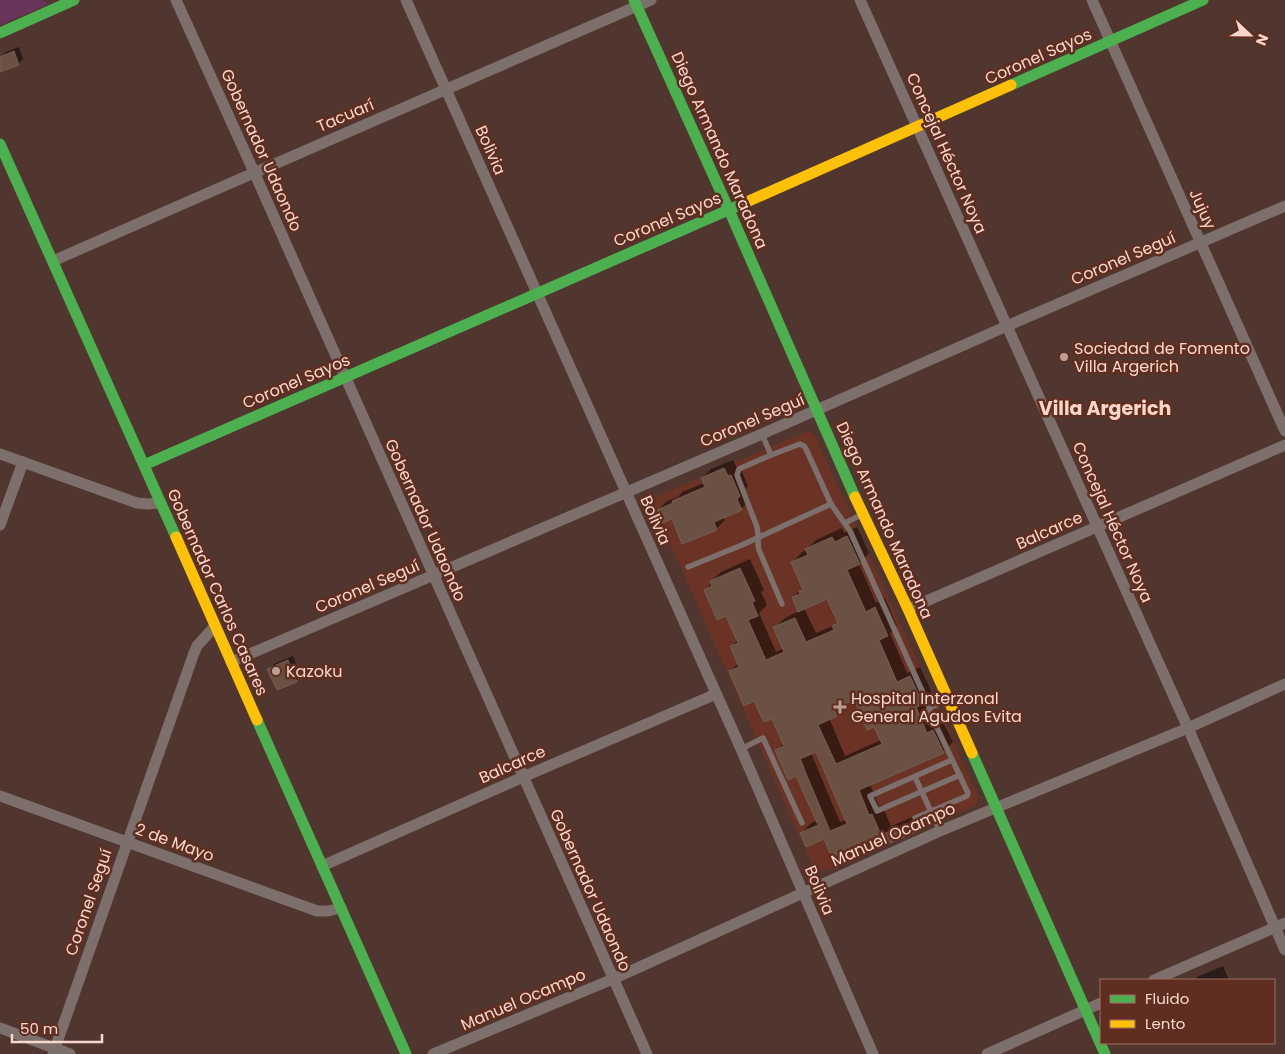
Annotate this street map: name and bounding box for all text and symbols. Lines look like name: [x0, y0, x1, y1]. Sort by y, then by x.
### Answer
north arrow: [1225, 10, 1275, 60]
street label: Coronel Sayos: [981, 23, 1095, 90]
text: N: [1251, 31, 1273, 48]
street label: Diego Armando Maradona: [666, 48, 773, 252]
street label: Gobernador Udaondo: [215, 65, 308, 235]
street label: Concejal Héctor Noya: [901, 69, 992, 237]
street label: Tacuarí: [313, 93, 377, 138]
street label: Bolivia: [470, 122, 512, 178]
street label: Jujuy: [1184, 185, 1222, 233]
street label: Coronel Sayos: [610, 186, 725, 253]
street label: Coronel Seguí: [1067, 226, 1179, 291]
place label: Sociedad de Fomento Villa Argerich: [1074, 337, 1250, 378]
street label: Coronel Sayos: [239, 348, 354, 415]
marker: Sociedad de Fomento Villa Argerich: [1058, 351, 1070, 363]
street label: Coronel Seguí: [696, 388, 808, 453]
district label: Villa Argerich: [1039, 395, 1171, 422]
street label: Diego Armando Maradona: [831, 418, 938, 622]
street label: Gobernador Udaondo: [379, 435, 472, 605]
street label: Concejal Héctor Noya: [1067, 438, 1158, 606]
street label: Gobernador Carlos Casares: [161, 485, 274, 699]
street label: Bolivia: [635, 492, 677, 548]
street label: Balcarce: [1012, 506, 1086, 555]
street label: Coronel Seguí: [311, 554, 423, 619]
place label: Kazoku: [286, 660, 342, 683]
marker: Kazoku: [270, 665, 282, 677]
place label: Hospital Interzonal General Agudos Evita: [851, 687, 1022, 728]
marker: Hospital Interzonal General Agudos Evita: [833, 700, 847, 714]
street label: Balcarce: [475, 740, 549, 789]
street label: Manuel Ocampo: [827, 797, 959, 872]
street label: Gobernador Udaondo: [544, 805, 637, 975]
street label: 2 de Mayo: [132, 818, 217, 867]
street label: Coronel Seguí: [59, 846, 118, 959]
street label: Bolivia: [799, 862, 840, 918]
street label: Manuel Ocampo: [457, 963, 589, 1036]
legend: [1100, 979, 1275, 1044]
text: Fluido: [1145, 988, 1189, 1009]
scale bar: [12, 1012, 102, 1044]
text: Lento: [1145, 1013, 1185, 1034]
text: 50 m: [20, 1018, 58, 1039]

